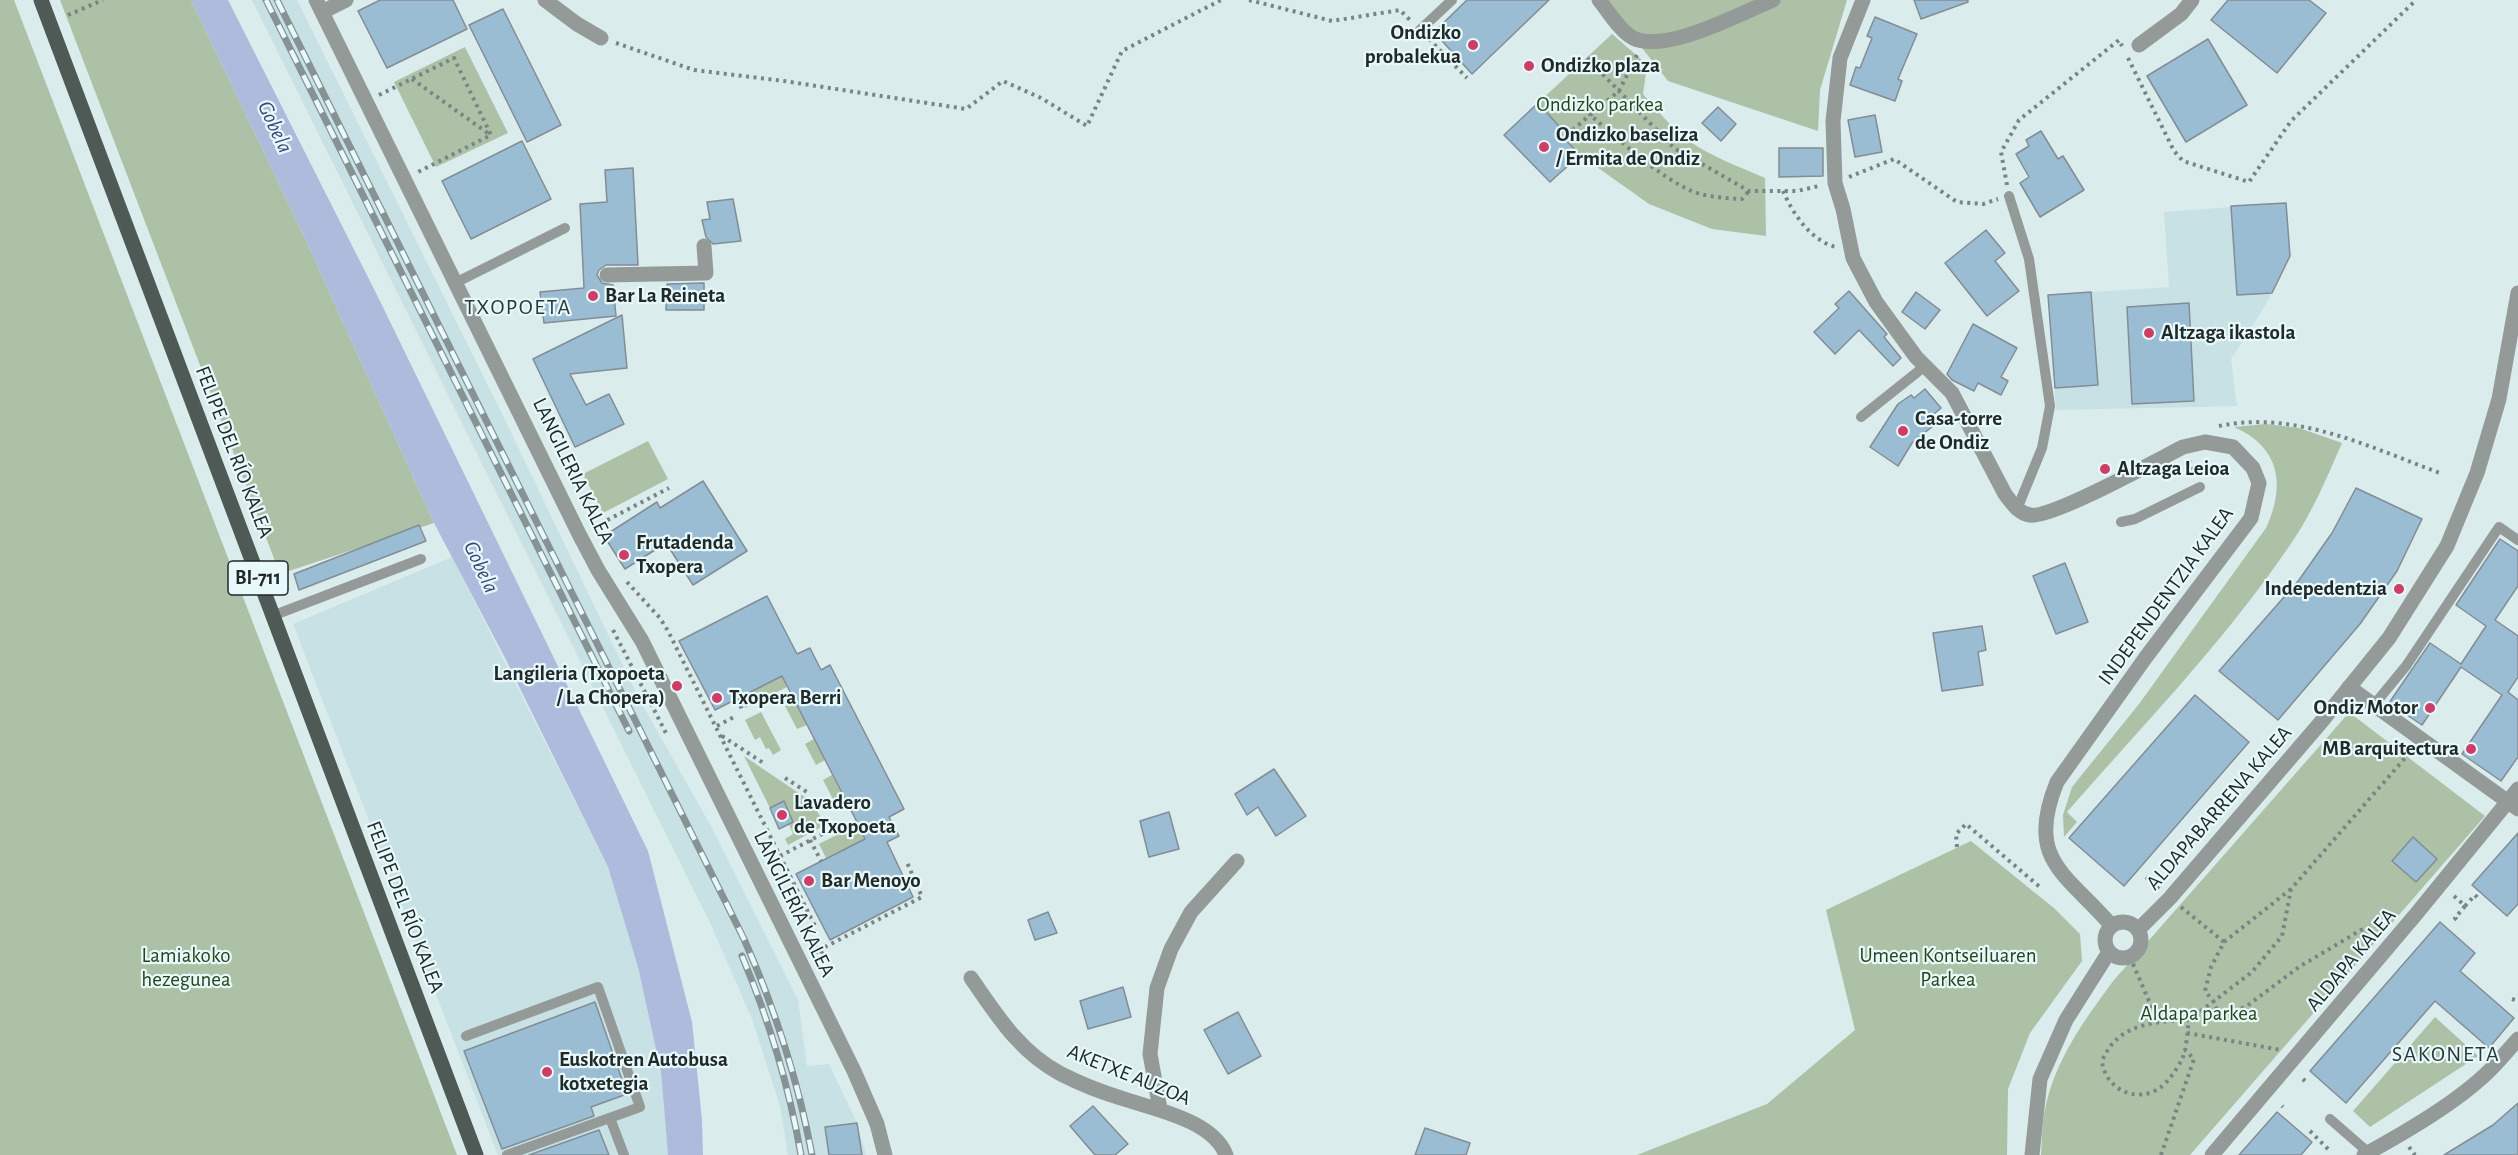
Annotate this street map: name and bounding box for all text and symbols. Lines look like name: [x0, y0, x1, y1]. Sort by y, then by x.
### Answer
place label: Ondizko probalekua: [1365, 20, 1461, 70]
marker: Ondizko probalekua: [1466, 38, 1480, 52]
place label: Ondizko plaza: [1541, 53, 1660, 79]
marker: Ondizko plaza: [1522, 59, 1536, 73]
park label: Ondizko parkea: [1536, 92, 1664, 118]
water label: Gobela: [252, 97, 298, 157]
place label: Ondizko baseliza / Ermita de Ondiz: [1556, 122, 1700, 172]
marker: Ondizko baseliza / Ermita de Ondiz: [1537, 140, 1551, 154]
place label: Bar La Reineta: [605, 283, 725, 309]
marker: Bar La Reineta: [586, 289, 600, 303]
district label: TXOPOETA: [464, 294, 572, 320]
place label: Altzaga ikastola: [2161, 320, 2296, 346]
marker: Altzaga ikastola: [2142, 326, 2156, 340]
street label: FELIPE DEL RÍO KALEA: [190, 362, 278, 542]
street label: LANGILERIA KALEA: [527, 394, 619, 548]
place label: Casa-torre de Ondiz: [1915, 406, 2002, 456]
marker: Casa-torre de Ondiz: [1896, 424, 1910, 438]
place label: Altzaga Leioa: [2117, 456, 2230, 482]
marker: Altzaga Leioa: [2098, 462, 2112, 476]
street label: INDEPENDENTZIA KALEA: [2093, 502, 2239, 690]
place label: Frutadenda Txopera: [636, 530, 734, 580]
water label: Gobela: [458, 537, 504, 597]
marker: Frutadenda Txopera: [617, 548, 631, 562]
road number: BI-711: [228, 561, 288, 595]
place label: Indepedentzia: [2265, 576, 2387, 602]
marker: Indepedentzia: [2392, 582, 2406, 596]
place label: Langileria (Txopoeta / La Chopera): [493, 661, 665, 711]
marker: Langileria (Txopoeta / La Chopera): [670, 679, 684, 693]
place label: Txopera Berri: [729, 685, 842, 711]
marker: Txopera Berri: [710, 691, 724, 705]
place label: Ondiz Motor: [2314, 695, 2418, 721]
marker: Ondiz Motor: [2423, 701, 2437, 715]
street label: ALDAPABARRENA KALEA: [2141, 721, 2297, 895]
place label: MB arquitectura: [2322, 736, 2459, 762]
marker: MB arquitectura: [2464, 742, 2478, 756]
place label: Lavadero de Txopoeta: [794, 790, 896, 840]
marker: Lavadero de Txopoeta: [775, 808, 789, 822]
street label: FELIPE DEL RÍO KALEA: [361, 817, 449, 997]
street label: LANGILERIA KALEA: [748, 827, 840, 981]
place label: Bar Menoyo: [821, 868, 921, 894]
marker: Bar Menoyo: [802, 874, 816, 888]
street label: ALDAPA KALEA: [2301, 904, 2401, 1016]
park label: Lamiakoko hezegunea: [141, 943, 231, 993]
park label: Umeen Kontseiluaren Parkea: [1859, 943, 2037, 993]
park label: Aldapa parkea: [2140, 1001, 2258, 1027]
street label: AKETXE AUZOA: [1064, 1039, 1194, 1111]
district label: SAKONETA: [2392, 1041, 2500, 1067]
place label: Euskotren Autobusa kotxetegia: [559, 1047, 728, 1097]
marker: Euskotren Autobusa kotxetegia: [540, 1065, 554, 1079]

